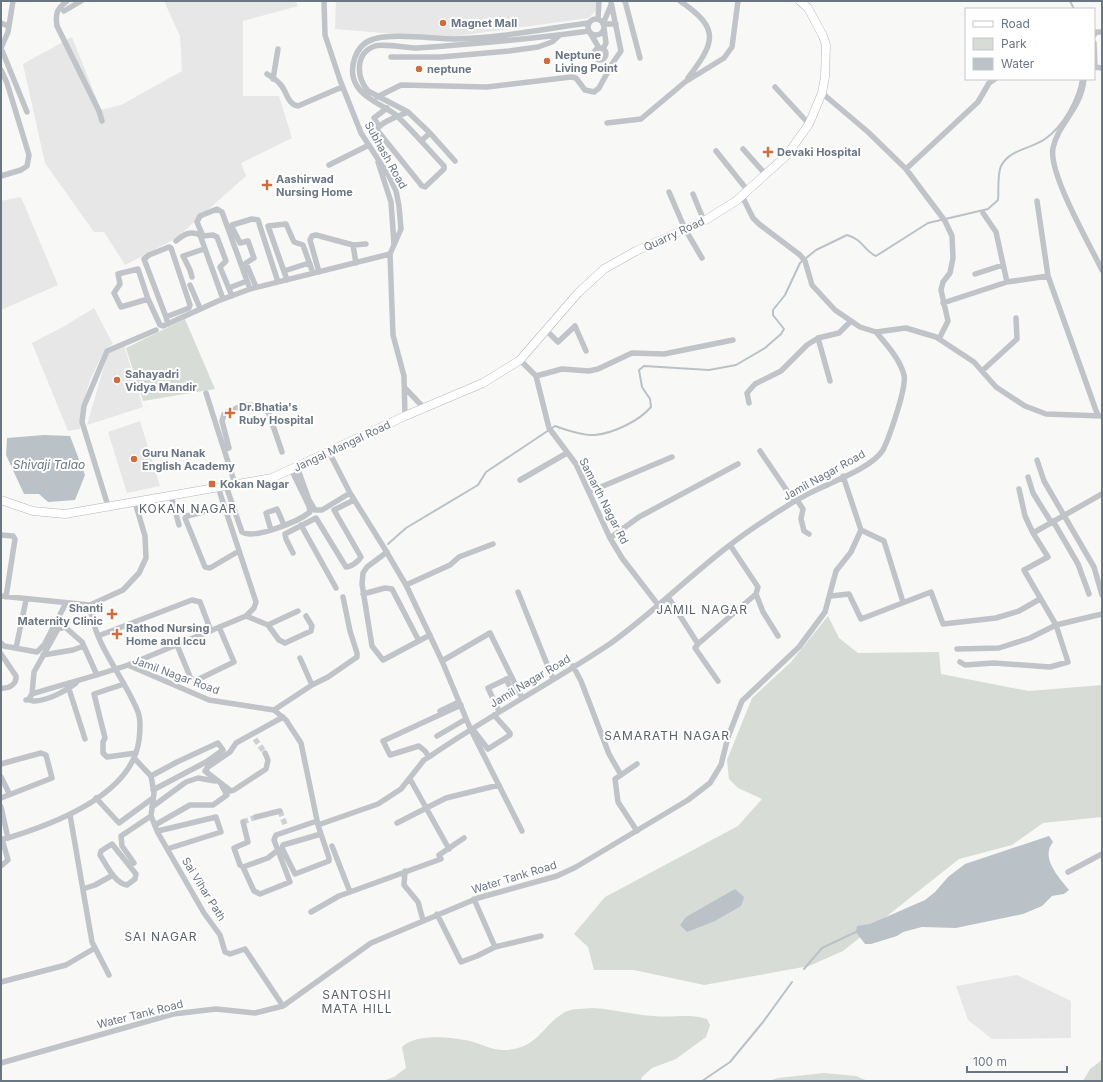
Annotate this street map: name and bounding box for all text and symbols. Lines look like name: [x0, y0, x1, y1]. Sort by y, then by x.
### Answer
legend: [965, 8, 1095, 80]
place label: Magnet Mall: [451, 16, 517, 30]
text: Road: [1001, 16, 1030, 31]
marker: Magnet Mall: [438, 18, 448, 28]
text: Park: [1001, 36, 1027, 51]
place label: Neptune Living Point: [555, 48, 618, 75]
marker: Neptune Living Point: [542, 56, 552, 66]
text: Water: [1001, 56, 1035, 71]
place label: neptune: [427, 62, 472, 76]
marker: neptune: [414, 64, 424, 74]
street label: Subhash Road: [362, 119, 410, 191]
place label: Devaki Hospital: [777, 145, 861, 159]
marker: Devaki Hospital: [762, 146, 774, 158]
place label: Aashirwad Nursing Home: [276, 172, 353, 199]
marker: Aashirwad Nursing Home: [261, 179, 273, 191]
street label: Quarry Road: [641, 214, 707, 254]
place label: Sahayadri Vidya Mandir: [125, 367, 197, 394]
marker: Sahayadri Vidya Mandir: [112, 375, 122, 385]
place label: Dr.Bhatia's Ruby Hospital: [239, 400, 314, 427]
marker: Dr.Bhatia's Ruby Hospital: [224, 407, 236, 419]
street label: Jangal Mangal Road: [291, 417, 393, 475]
place label: Guru Nanak English Academy: [142, 446, 235, 473]
street label: Jamil Nagar Road: [781, 447, 867, 503]
marker: Guru Nanak English Academy: [129, 454, 139, 464]
street label: Samarth Nagar Rd: [576, 456, 632, 546]
water label: Shivaji Talao: [13, 457, 85, 472]
place label: Kokan Nagar: [220, 477, 290, 491]
marker: Kokan Nagar: [207, 479, 217, 489]
district label: KOKAN NAGAR: [139, 501, 237, 516]
place label: Shanti Maternity Clinic: [18, 601, 104, 628]
district label: JAMIL NAGAR: [656, 602, 748, 617]
marker: Shanti Maternity Clinic: [106, 608, 118, 620]
place label: Rathod Nursing Home and Iccu: [126, 621, 209, 648]
marker: Rathod Nursing Home and Iccu: [111, 628, 123, 640]
street label: Jamil Nagar Road: [487, 651, 573, 711]
street label: Jamil Nagar Road: [131, 653, 221, 697]
district label: SAMARATH NAGAR: [604, 728, 730, 743]
street label: Sai Vihar Path: [179, 855, 229, 923]
street label: Water Tank Road: [470, 857, 558, 897]
district label: SAI NAGAR: [124, 929, 198, 944]
district label: SANTOSHI MATA HILL: [321, 987, 393, 1016]
street label: Water Tank Road: [95, 997, 185, 1031]
scale bar: [967, 1048, 1067, 1074]
text: 100 m: [973, 1054, 1007, 1069]

